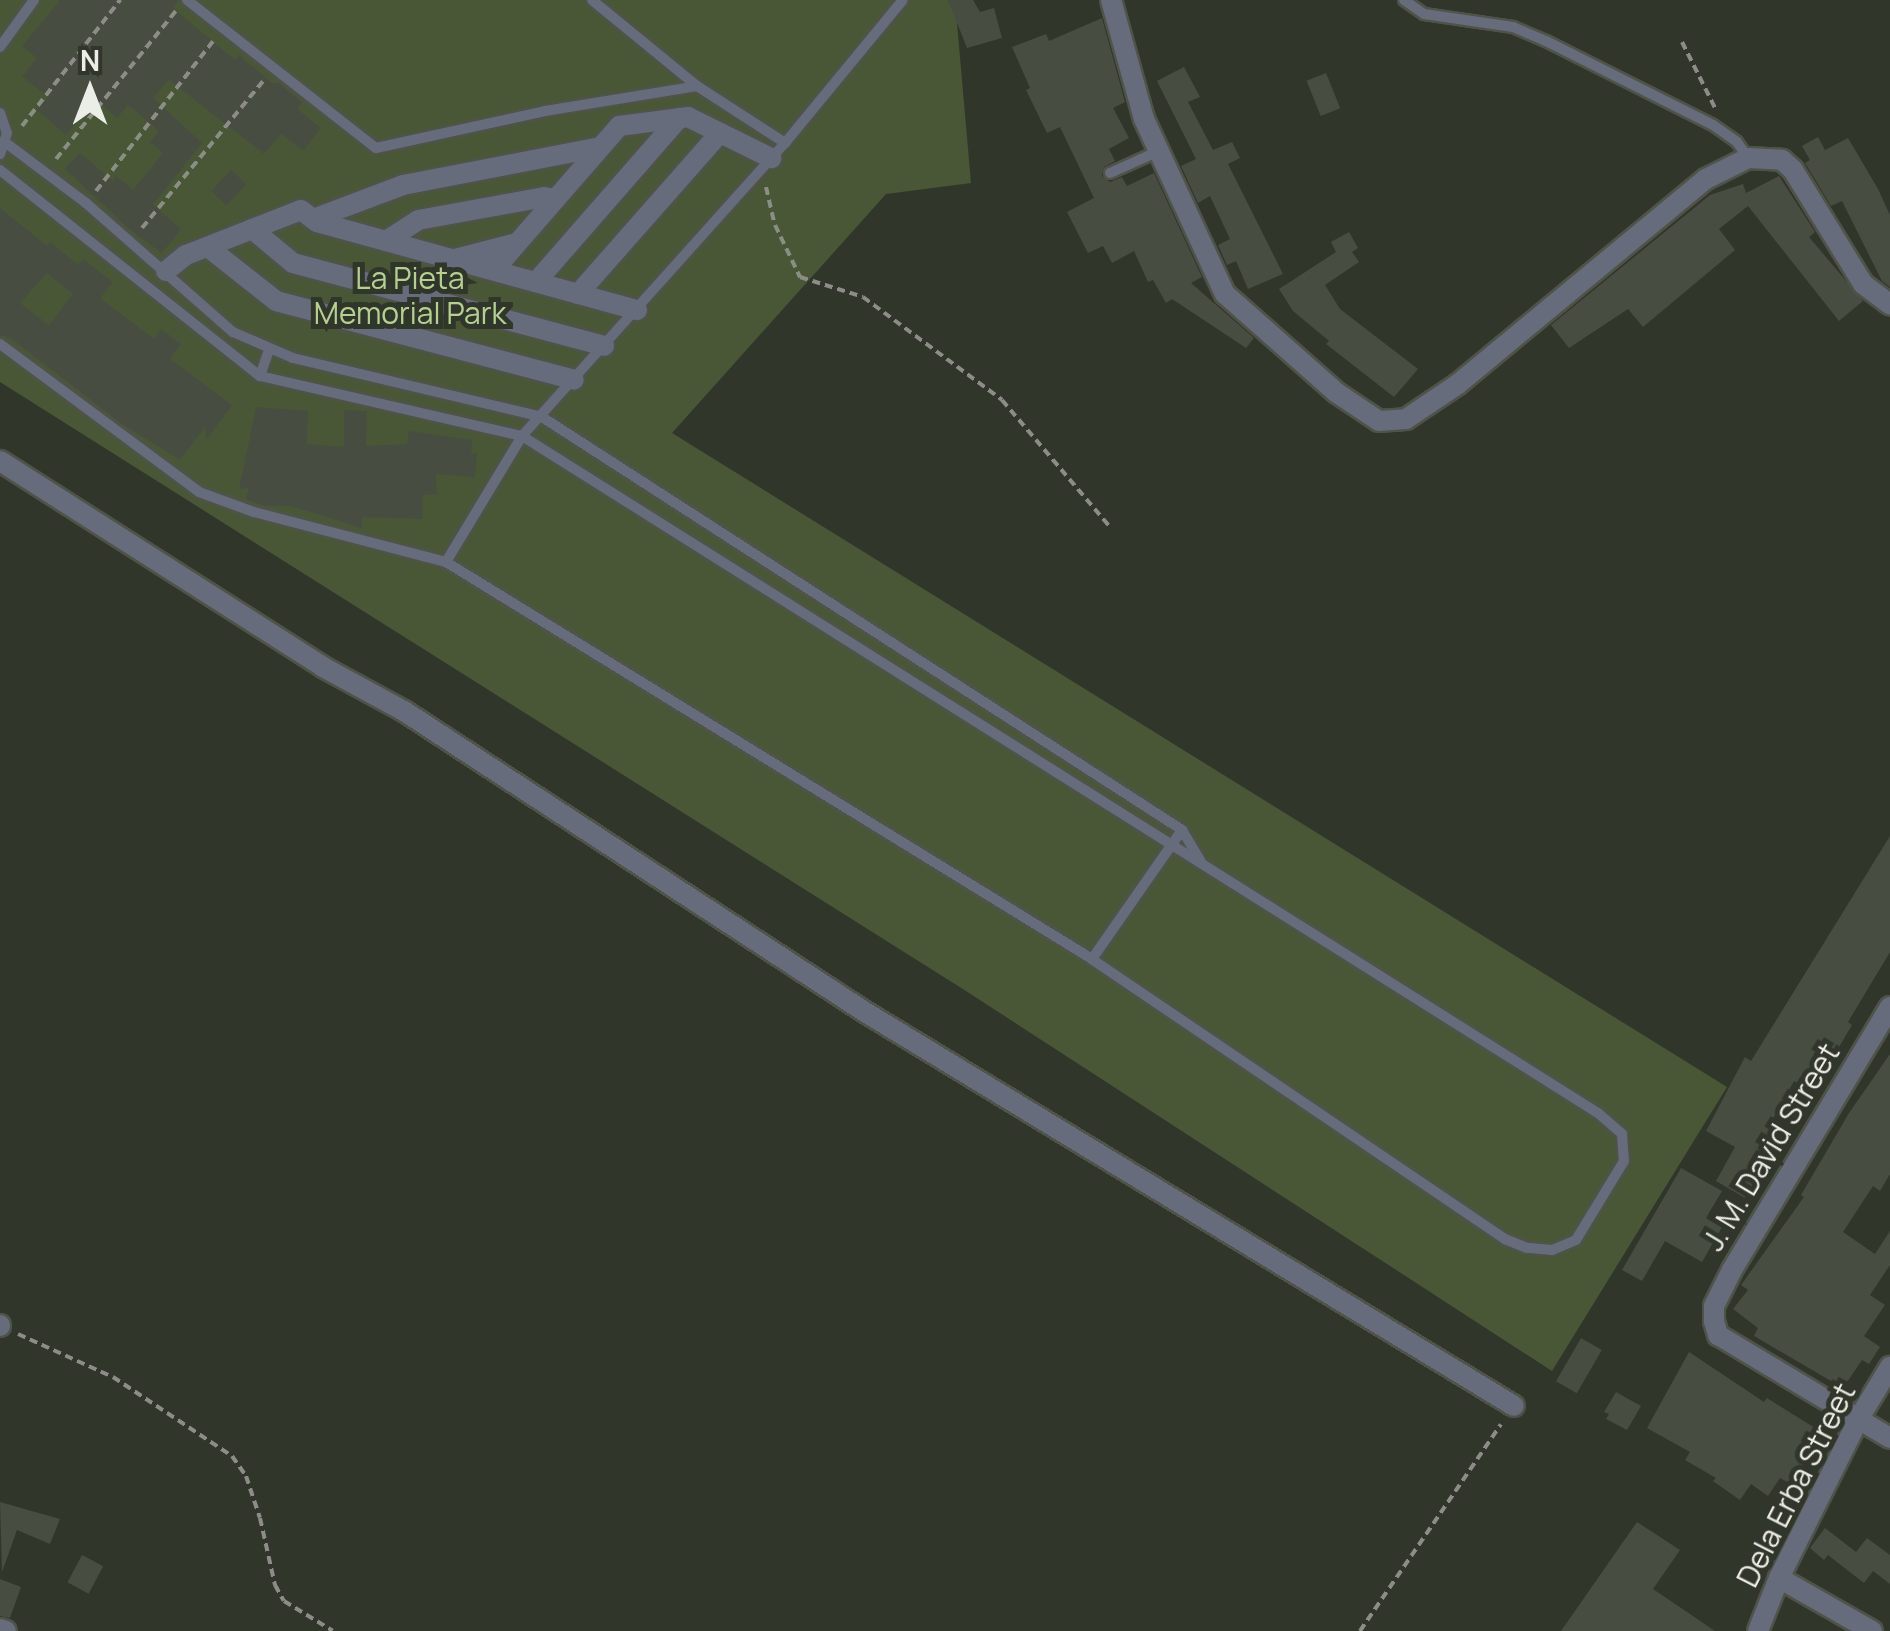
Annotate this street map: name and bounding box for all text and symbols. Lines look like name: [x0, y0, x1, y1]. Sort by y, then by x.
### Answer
north arrow: [40, 40, 140, 140]
text: N: [80, 41, 100, 79]
park label: La Pieta Memorial Park: [314, 260, 506, 330]
street label: J. M. David Street: [1695, 1037, 1847, 1257]
street label: Dela Erba Street: [1729, 1377, 1863, 1593]

